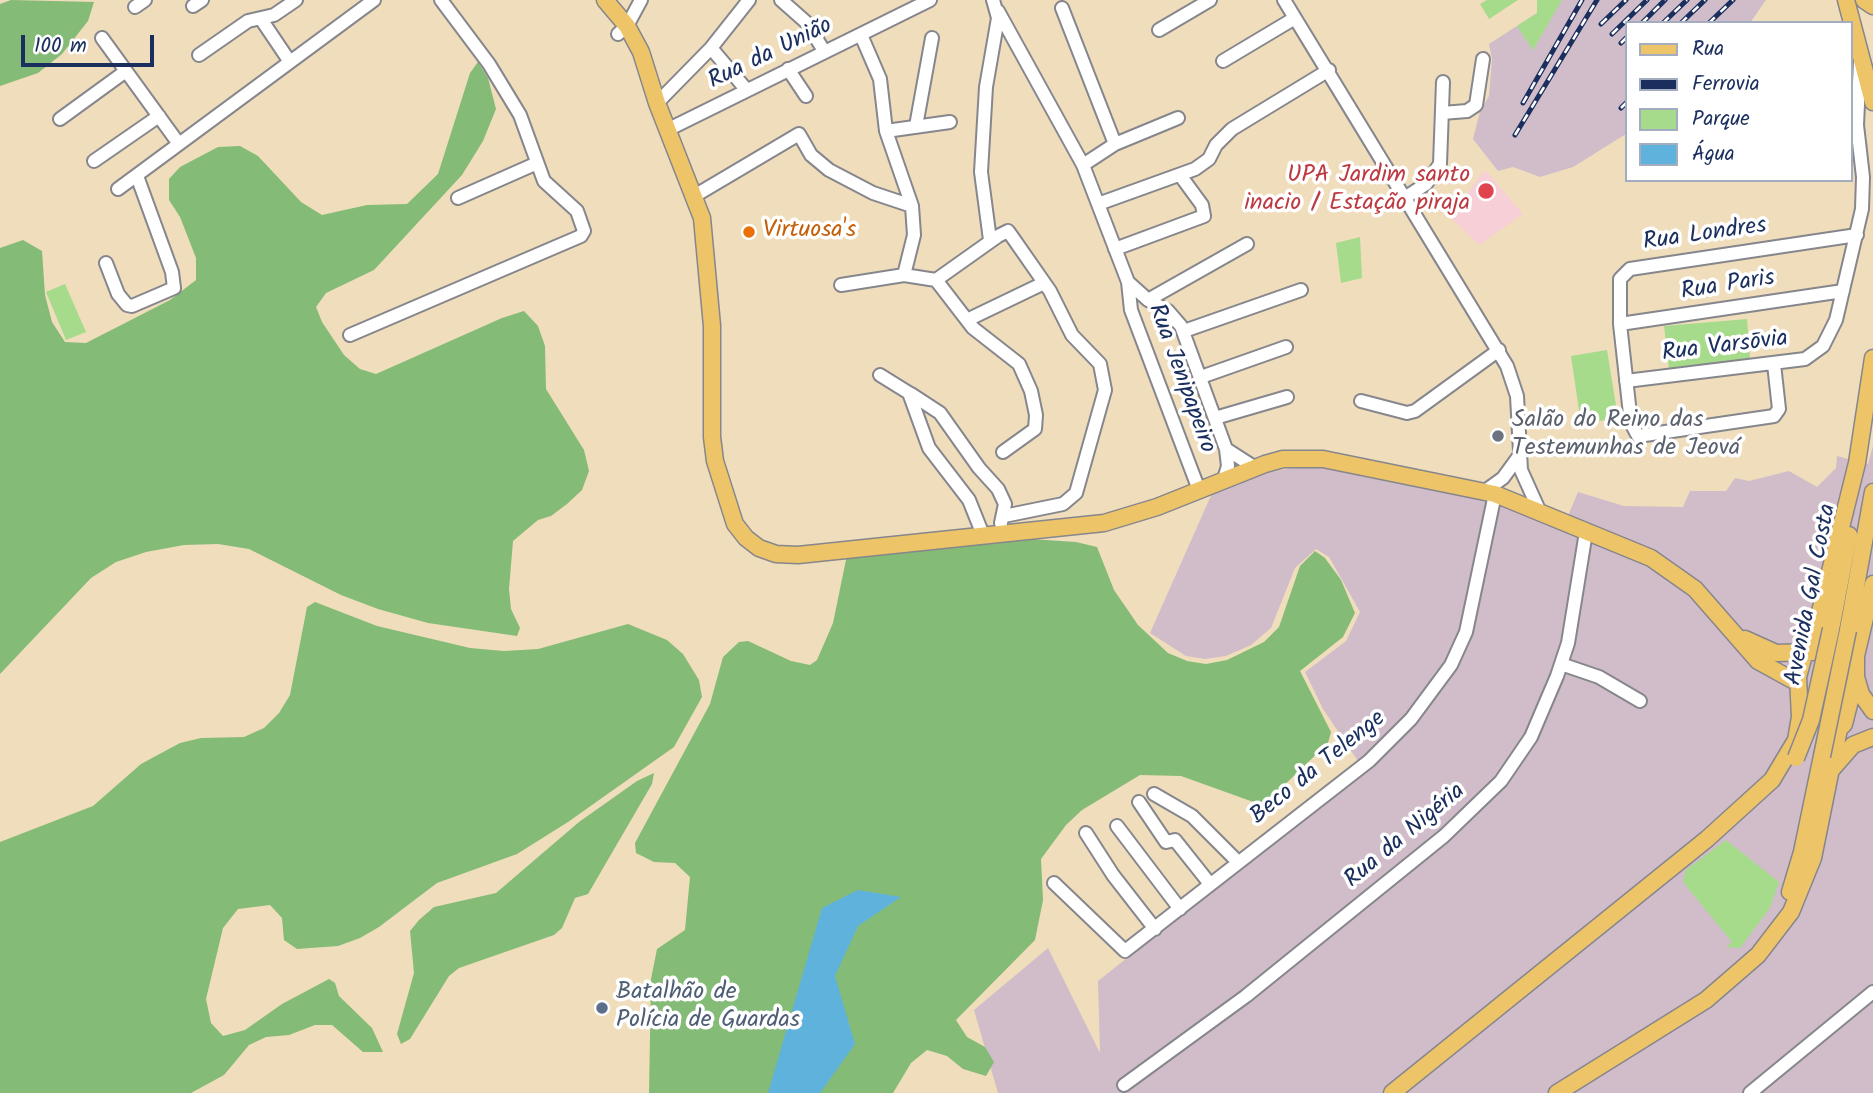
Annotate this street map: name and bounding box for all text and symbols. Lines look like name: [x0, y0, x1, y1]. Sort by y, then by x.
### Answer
street label: Rua da União: [704, 13, 838, 97]
scale bar: [24, 21, 158, 65]
legend: [1624, 21, 1852, 182]
text: 100 m: [34, 30, 87, 63]
text: Rua: [1692, 33, 1724, 66]
text: Ferrovia: [1692, 68, 1760, 101]
text: Parque: [1692, 103, 1750, 136]
text: Água: [1692, 138, 1735, 171]
place label: UPA Jardim santo inacio / Estação piraja: [1244, 163, 1470, 219]
marker: UPA Jardim santo inacio / Estação piraja: [1476, 181, 1496, 201]
street label: Rua Londres: [1642, 213, 1768, 259]
place label: Virtuosa's: [763, 218, 856, 246]
marker: Virtuosa's: [741, 224, 757, 240]
street label: Rua Paris: [1679, 265, 1777, 309]
street label: Rua Jenipapeiro: [1140, 301, 1220, 457]
street label: Rua Varsōvia: [1660, 326, 1790, 370]
place label: Salão do Reino das Testemunhas de Jeová: [1512, 408, 1740, 464]
marker: Salão do Reino das Testemunhas de Jeová: [1490, 428, 1506, 444]
street label: Avenida Gal Costa: [1781, 502, 1845, 688]
street label: Beco da Telenge: [1246, 706, 1392, 832]
street label: Rua da Nigéria: [1340, 778, 1472, 896]
place label: Batalhão de Polícia de Guardas: [616, 980, 800, 1036]
marker: Batalhão de Polícia de Guardas: [594, 1000, 610, 1016]

